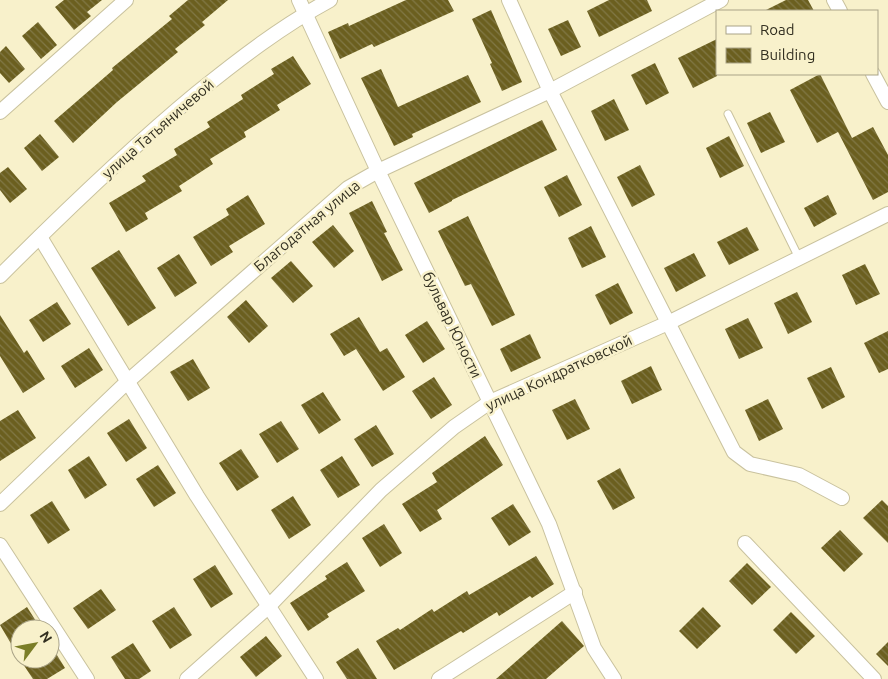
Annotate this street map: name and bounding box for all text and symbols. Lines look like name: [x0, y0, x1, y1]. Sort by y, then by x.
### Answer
legend: [716, 10, 878, 75]
text: Road: [760, 21, 795, 38]
text: Building: [760, 46, 815, 63]
street label: улица Татьяничевой: [98, 76, 217, 182]
street label: Благодатная улица: [250, 176, 363, 275]
street label: бульвар Юности: [419, 269, 486, 381]
street label: улица Кондратковской: [483, 331, 635, 414]
north arrow: [10, 619, 60, 669]
text: N: [36, 628, 56, 646]

